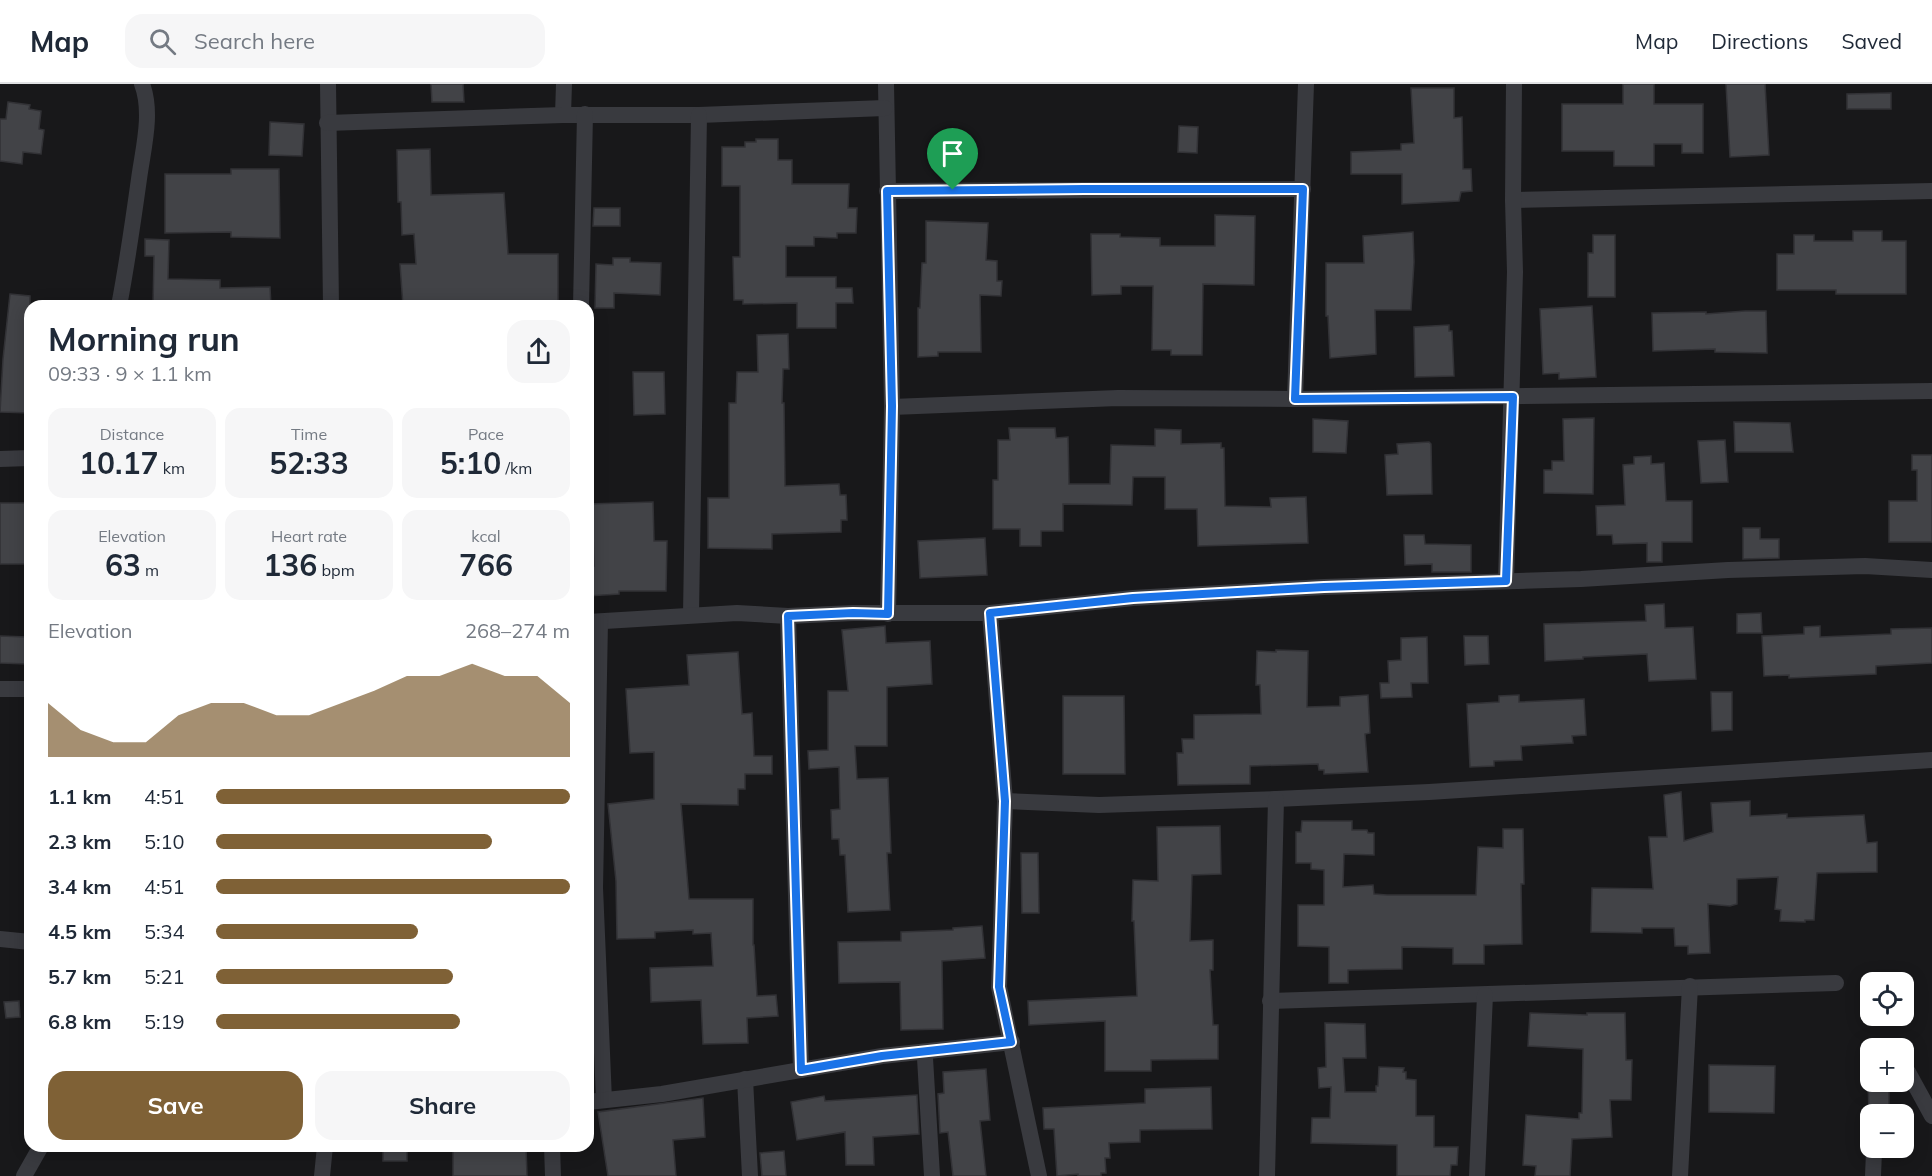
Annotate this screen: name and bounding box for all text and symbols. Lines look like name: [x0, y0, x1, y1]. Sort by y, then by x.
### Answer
search box: [125, 14, 545, 68]
text: Map: [30, 24, 89, 59]
icon: search: [146, 25, 179, 58]
text: Search here: [194, 27, 315, 55]
text: Map: [1635, 28, 1678, 54]
text: Directions: [1711, 28, 1808, 54]
text: Saved: [1841, 28, 1902, 54]
pin: [927, 128, 978, 190]
icon: arrive: [936, 137, 969, 170]
text: Morning run: [48, 318, 240, 359]
button: share: [507, 320, 570, 383]
text: 09:33 · 9 × 1.1 km: [48, 361, 212, 386]
text: Distance: [100, 424, 164, 444]
text: Time: [291, 424, 327, 444]
text: Pace: [468, 424, 504, 444]
text: 10.17: [79, 444, 158, 482]
text: 52:33: [269, 444, 349, 482]
text: 5:10: [440, 444, 501, 482]
text: km: [158, 458, 185, 478]
text: /km: [501, 458, 532, 478]
text: Elevation: [98, 526, 166, 546]
text: Heart rate: [271, 526, 347, 546]
text: kcal: [471, 526, 501, 546]
text: 63: [105, 546, 141, 584]
text: 136: [263, 546, 317, 584]
text: 766: [459, 546, 513, 584]
text: m: [141, 560, 159, 580]
text: bpm: [317, 560, 355, 580]
text: Elevation: [48, 618, 133, 643]
text: 268–274 m: [465, 618, 570, 643]
text: 1.1 km: [48, 784, 111, 809]
text: 4:51: [144, 784, 185, 809]
text: 2.3 km: [48, 829, 111, 854]
text: 5:10: [144, 829, 185, 854]
text: 3.4 km: [48, 874, 111, 899]
text: 4:51: [144, 874, 185, 899]
text: 4.5 km: [48, 919, 111, 944]
text: 5:34: [144, 919, 185, 944]
text: 5.7 km: [48, 964, 111, 989]
text: 5:21: [144, 964, 185, 989]
map controls: [1860, 972, 1914, 1158]
button: locate: [1860, 972, 1914, 1026]
text: 6.8 km: [48, 1009, 111, 1034]
text: 5:19: [144, 1009, 185, 1034]
button: +: [1860, 1038, 1914, 1092]
button: Save: [48, 1071, 303, 1140]
button: Share: [315, 1071, 570, 1140]
button: −: [1860, 1104, 1914, 1158]

